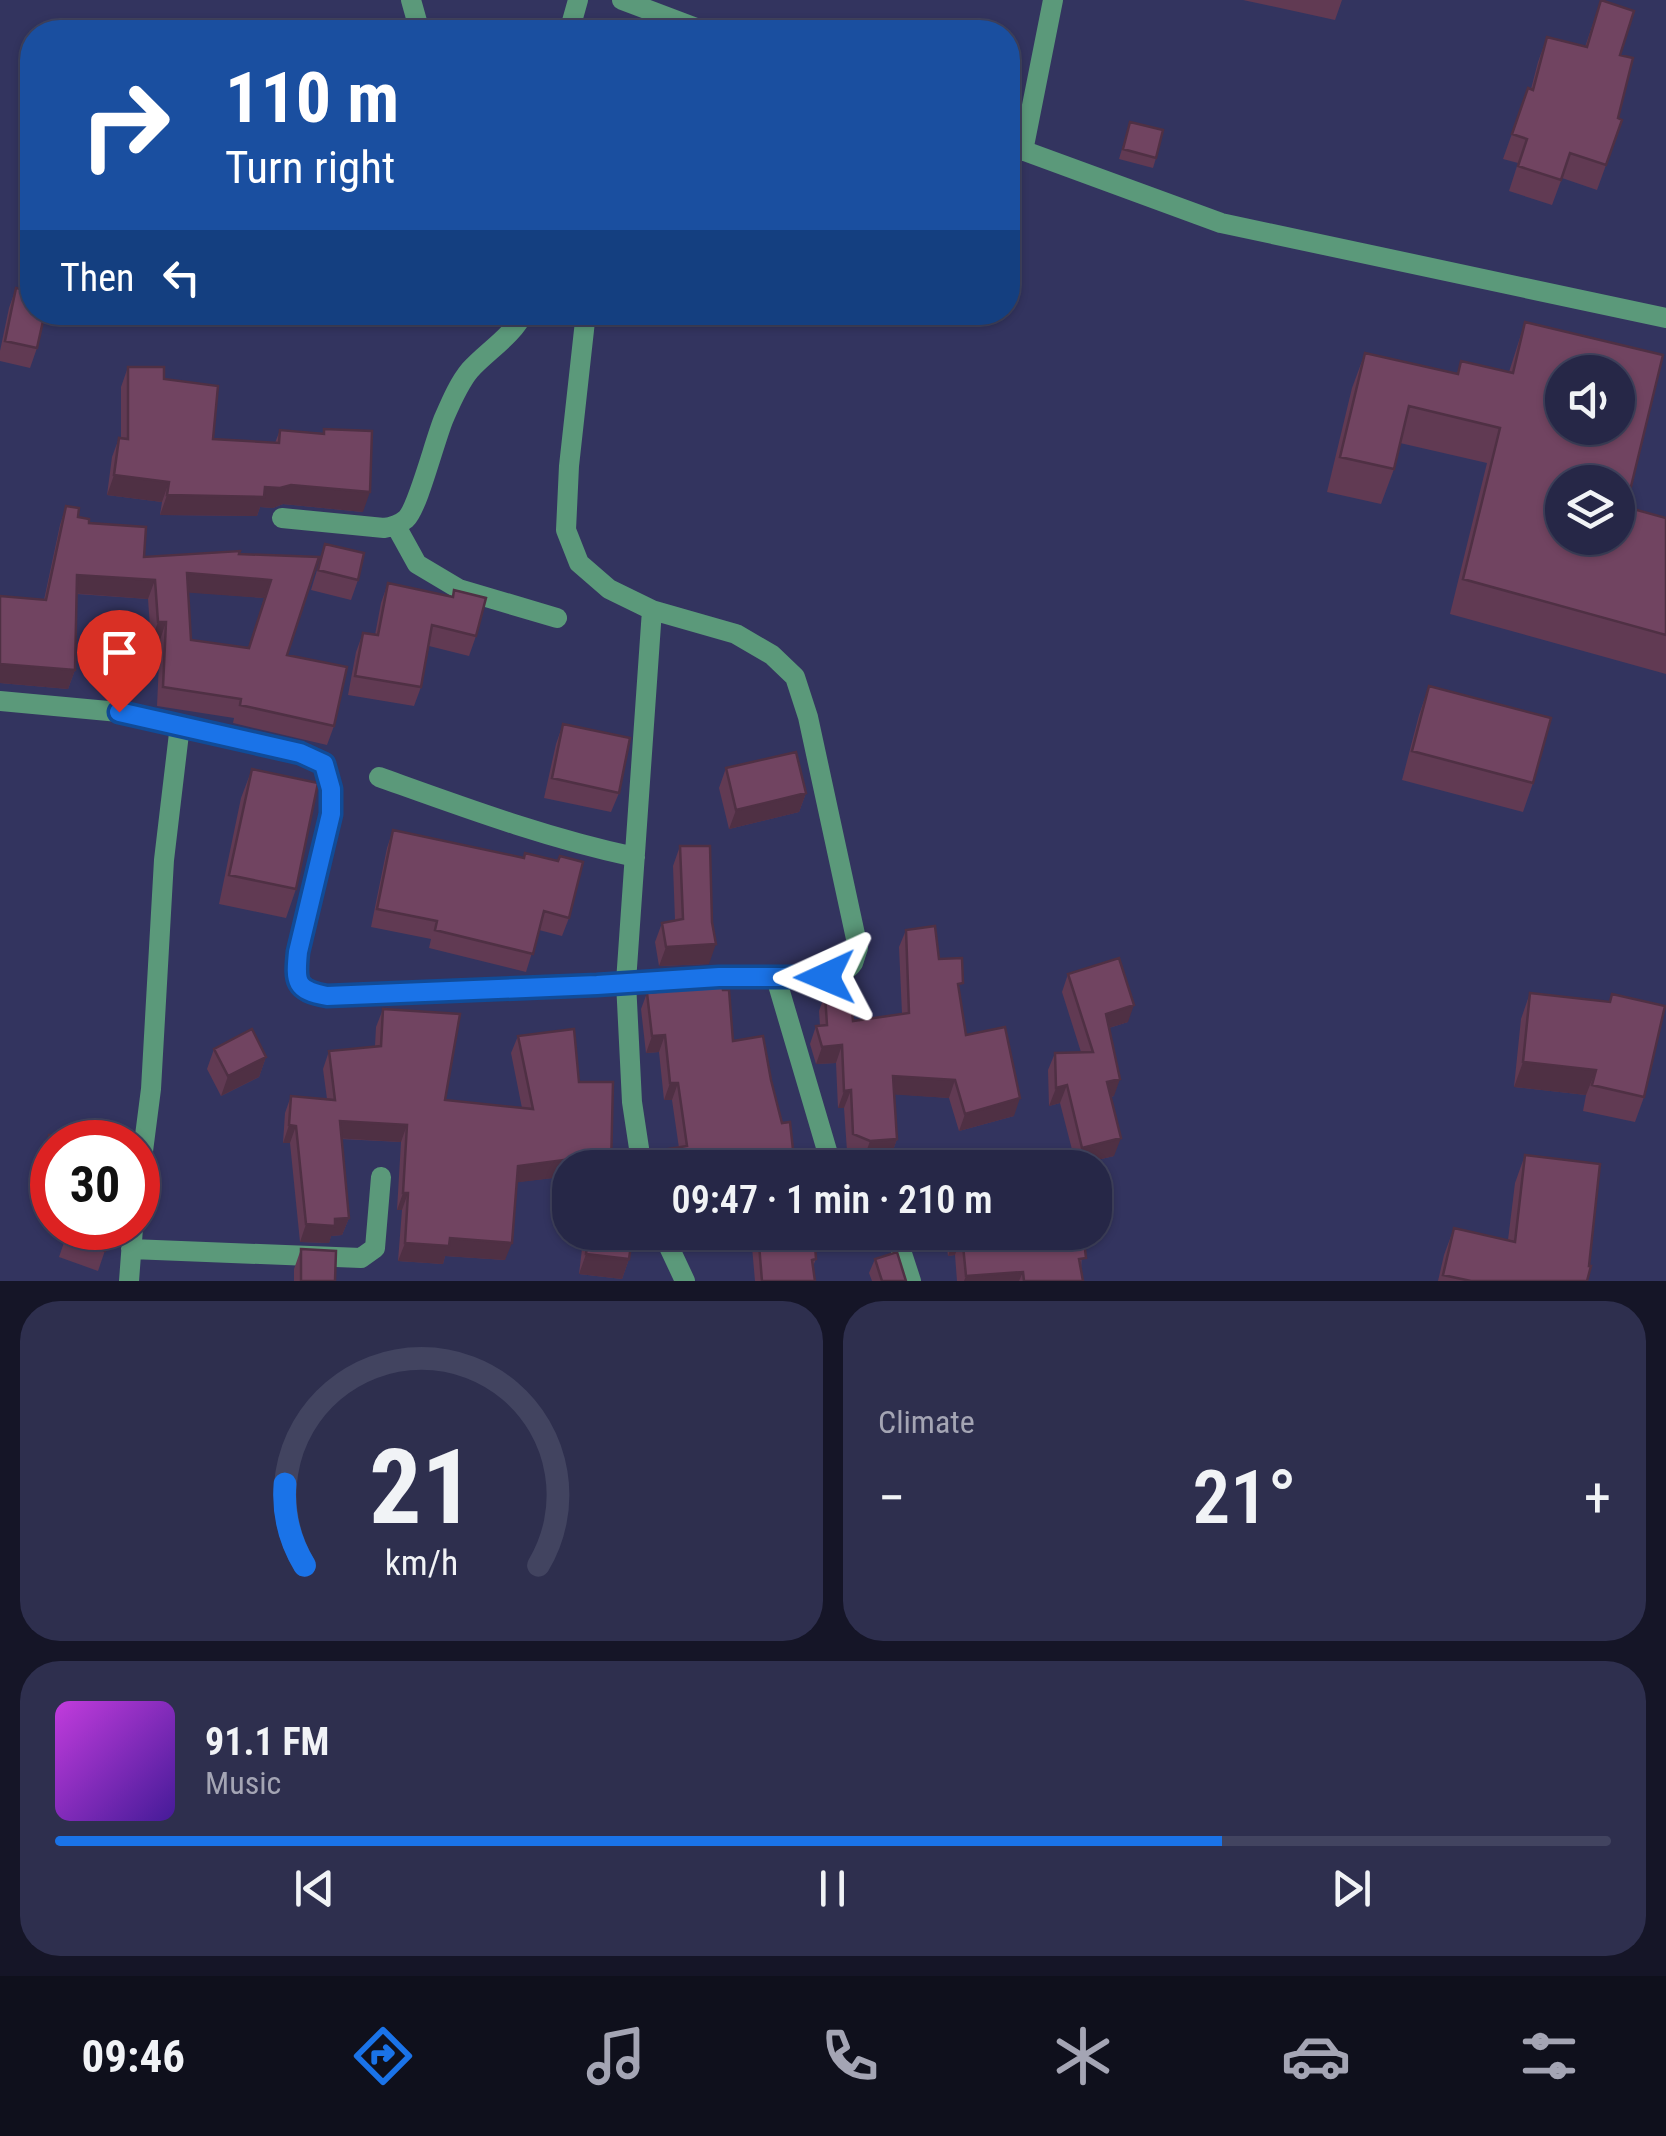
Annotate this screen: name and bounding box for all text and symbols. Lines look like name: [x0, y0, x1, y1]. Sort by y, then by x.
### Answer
text: 110 m: [225, 57, 399, 139]
icon: right: [60, 60, 190, 190]
text: Turn right: [225, 141, 395, 194]
icon: left: [154, 250, 209, 305]
text: Then: [60, 256, 134, 300]
map controls: [1545, 355, 1635, 555]
button: sound: [1545, 355, 1635, 445]
button: layers: [1545, 465, 1635, 555]
pin: [77, 610, 162, 713]
icon: arrive: [92, 625, 147, 680]
position arrow: [773, 925, 877, 1029]
speed limit sign: 30: [30, 1120, 160, 1250]
text: 09:47 · 1 min · 210 m: [672, 1178, 992, 1222]
text: Climate: [878, 1403, 975, 1441]
text: 21: [369, 1427, 474, 1548]
text: 21°: [1192, 1453, 1297, 1541]
text: −: [878, 1466, 906, 1530]
text: +: [1584, 1466, 1611, 1530]
text: km/h: [385, 1542, 458, 1584]
text: 91.1 FM: [205, 1720, 329, 1764]
text: Music: [205, 1764, 281, 1802]
icon: previous: [287, 1861, 342, 1916]
icon: pause: [805, 1861, 860, 1916]
icon: next: [1324, 1861, 1379, 1916]
icon: directions: [348, 2021, 418, 2091]
icon: music: [581, 2021, 651, 2091]
icon: phone: [815, 2021, 885, 2091]
icon: climate: [1048, 2021, 1118, 2091]
icon: car: [1281, 2021, 1351, 2091]
icon: filters: [1514, 2021, 1584, 2091]
text: 09:46: [82, 2030, 185, 2083]

